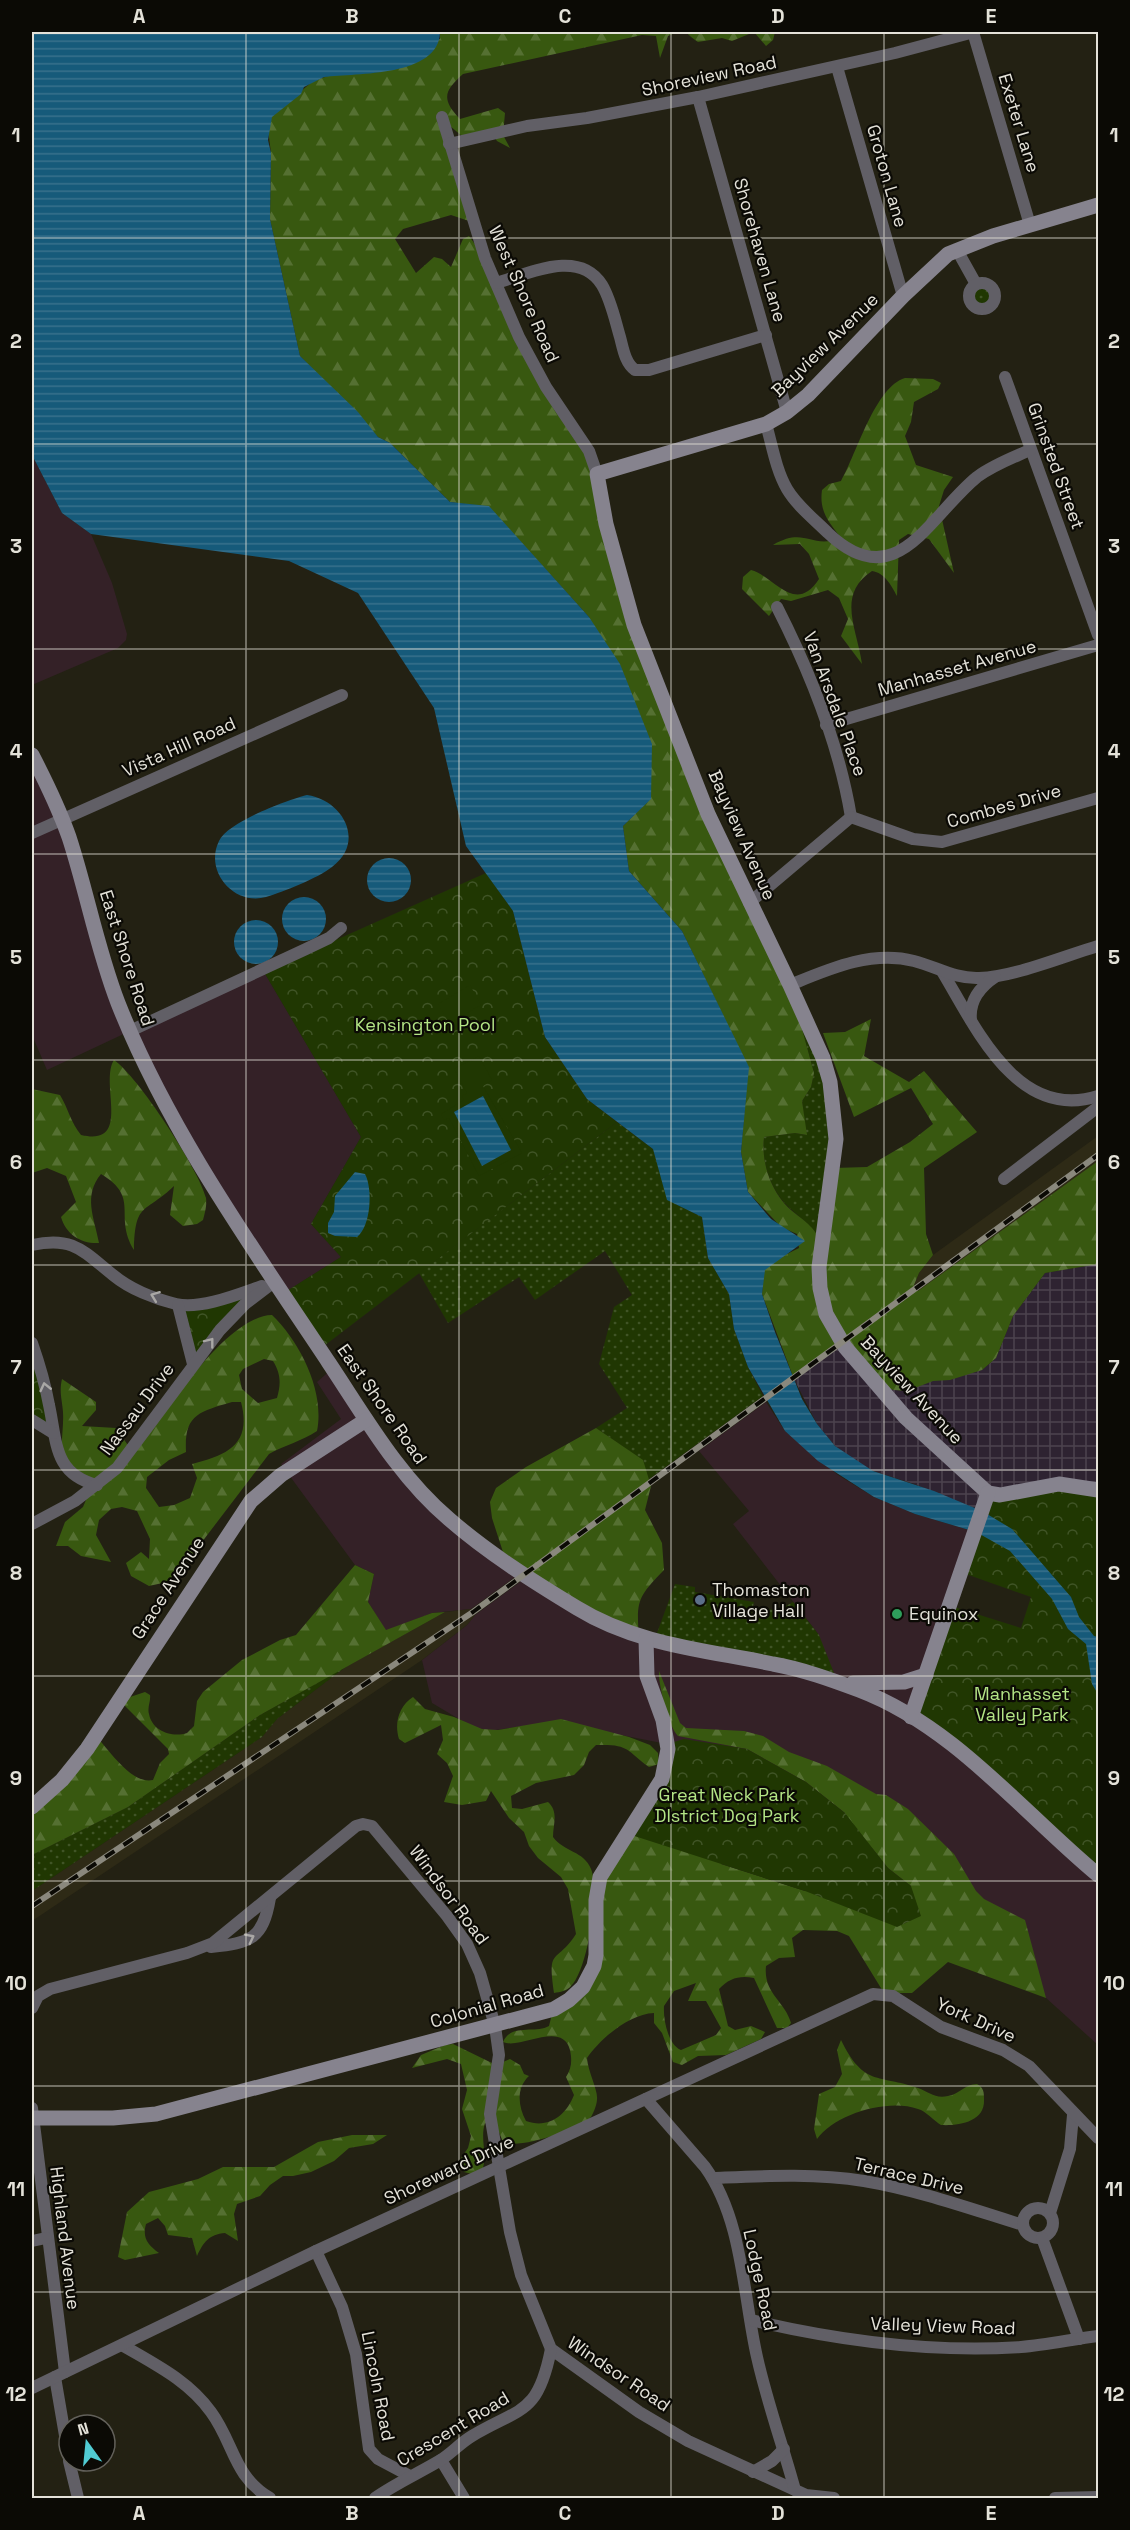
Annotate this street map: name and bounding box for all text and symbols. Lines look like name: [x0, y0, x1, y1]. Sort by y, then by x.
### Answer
text: A: [133, 3, 146, 29]
text: B: [345, 3, 359, 29]
text: C: [559, 3, 572, 29]
text: D: [771, 3, 785, 29]
text: E: [985, 3, 997, 29]
street label: Shoreview Road: [639, 50, 779, 101]
street label: Exeter Lane: [994, 71, 1045, 175]
text: 1: [11, 122, 21, 148]
street label: Groton Lane: [862, 122, 913, 230]
text: 1: [1109, 122, 1119, 148]
street label: Shorehaven Lane: [729, 175, 792, 325]
street label: West Shore Road: [484, 222, 565, 366]
street label: Bayview Avenue: [766, 288, 883, 402]
text: 2: [10, 328, 22, 354]
text: 2: [1108, 328, 1120, 354]
street label: Grinsted Street: [1023, 399, 1090, 532]
text: 3: [10, 533, 22, 559]
text: 3: [1108, 533, 1120, 559]
street label: Van Arsdale Place: [799, 628, 872, 779]
street label: Manhasset Avenue: [875, 634, 1039, 701]
street label: Vista Hill Road: [118, 711, 239, 782]
text: 4: [10, 738, 23, 764]
text: 4: [1108, 738, 1121, 764]
street label: Bayview Avenue: [703, 766, 781, 903]
street label: Combes Drive: [944, 778, 1064, 833]
street label: East Shore Road: [95, 887, 160, 1029]
text: 5: [10, 944, 22, 970]
text: 5: [1108, 944, 1120, 970]
park label: Kensington Pool: [355, 1013, 495, 1036]
text: 6: [10, 1149, 22, 1175]
text: 6: [1108, 1149, 1120, 1175]
one-way arrow: [150, 1291, 161, 1303]
street label: Bayview Avenue: [856, 1331, 969, 1449]
one-way arrow: [203, 1338, 214, 1349]
street label: East Shore Road: [332, 1339, 432, 1468]
text: 7: [10, 1354, 22, 1380]
text: 7: [1108, 1354, 1120, 1380]
street label: Nassau Drive: [94, 1358, 179, 1460]
one-way arrow: [40, 1382, 53, 1392]
street label: Grace Avenue: [126, 1532, 209, 1643]
text: 8: [10, 1560, 22, 1586]
text: 8: [1108, 1560, 1120, 1586]
place label: Thomaston Village Hall: [712, 1578, 810, 1622]
marker: Thomaston Village Hall: [693, 1593, 707, 1607]
place label: Equinox: [909, 1602, 978, 1625]
marker: Equinox: [890, 1607, 904, 1621]
park label: Manhasset Valley Park: [974, 1682, 1070, 1726]
text: 9: [10, 1765, 22, 1791]
text: 9: [1108, 1765, 1120, 1791]
park label: Great Neck Park DIstrict Dog Park: [654, 1783, 800, 1827]
street label: Windsor Road: [404, 1840, 494, 1949]
one-way arrow: [243, 1933, 254, 1945]
text: 10: [5, 1970, 27, 1996]
text: 10: [1103, 1970, 1125, 1996]
street label: Colonial Road: [427, 1978, 546, 2033]
street label: York Drive: [933, 1992, 1020, 2047]
street label: Shoreward Drive: [380, 2129, 517, 2210]
street label: Terrace Drive: [852, 2152, 966, 2199]
street label: Highland Avenue: [45, 2165, 86, 2311]
text: 11: [7, 2176, 25, 2202]
text: 11: [1105, 2176, 1123, 2202]
street label: Lodge Road: [738, 2227, 782, 2333]
street label: Valley View Road: [870, 2311, 1016, 2340]
street label: Lincoln Road: [357, 2329, 400, 2443]
street label: Windsor Road: [564, 2331, 675, 2416]
text: 12: [6, 2381, 27, 2407]
text: 12: [1104, 2381, 1125, 2407]
street label: Crescent Road: [392, 2386, 513, 2471]
north arrow: [57, 2413, 117, 2473]
text: N: [75, 2417, 91, 2441]
text: A: [133, 2500, 146, 2526]
text: B: [345, 2500, 359, 2526]
text: C: [559, 2500, 572, 2526]
text: D: [771, 2500, 785, 2526]
text: E: [985, 2500, 997, 2526]

